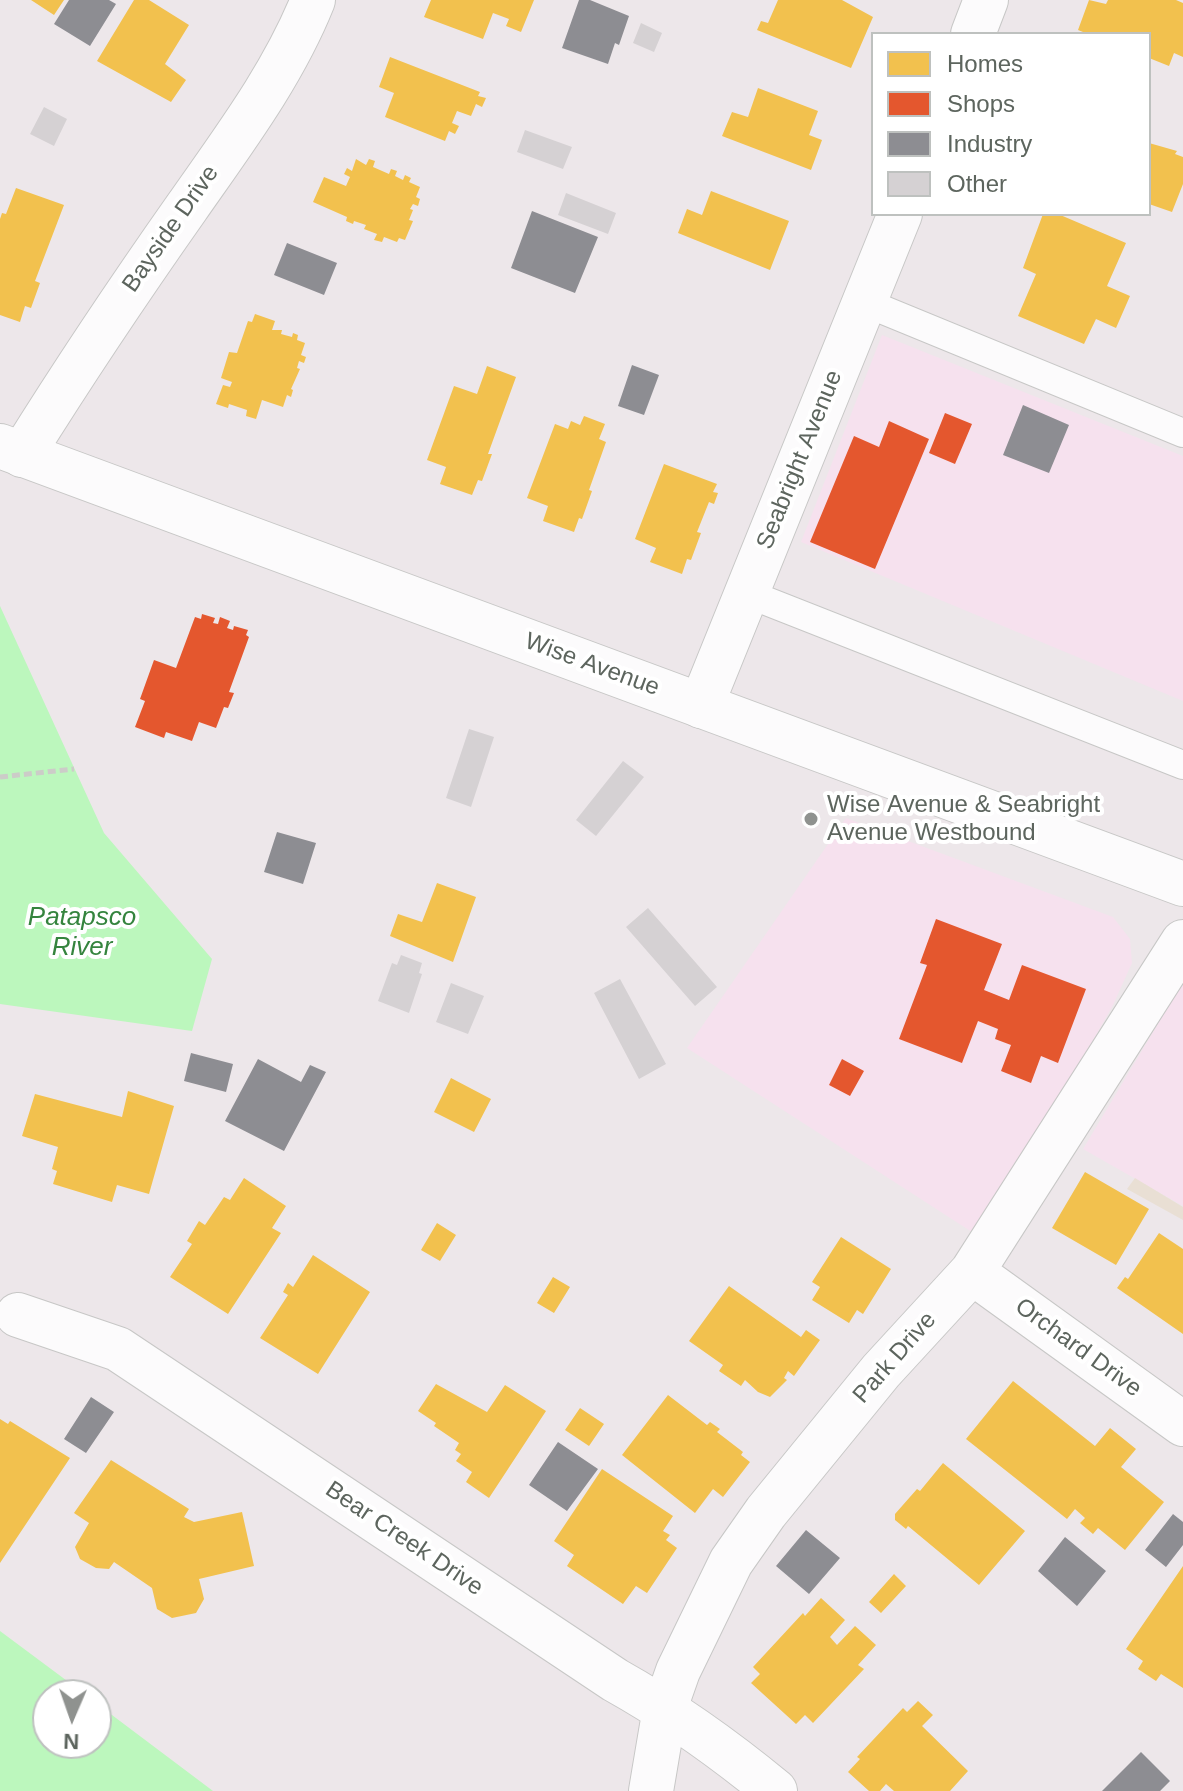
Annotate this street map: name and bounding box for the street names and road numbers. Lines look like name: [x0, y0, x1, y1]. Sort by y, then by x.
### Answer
street label: Bayside Drive: [117, 160, 225, 298]
street label: Seabright Avenue: [751, 366, 849, 554]
street label: Wise Avenue: [521, 627, 663, 703]
street label: Orchard Drive: [1009, 1292, 1147, 1404]
street label: Park Drive: [847, 1306, 943, 1410]
street label: Bear Creek Drive: [320, 1476, 488, 1602]

